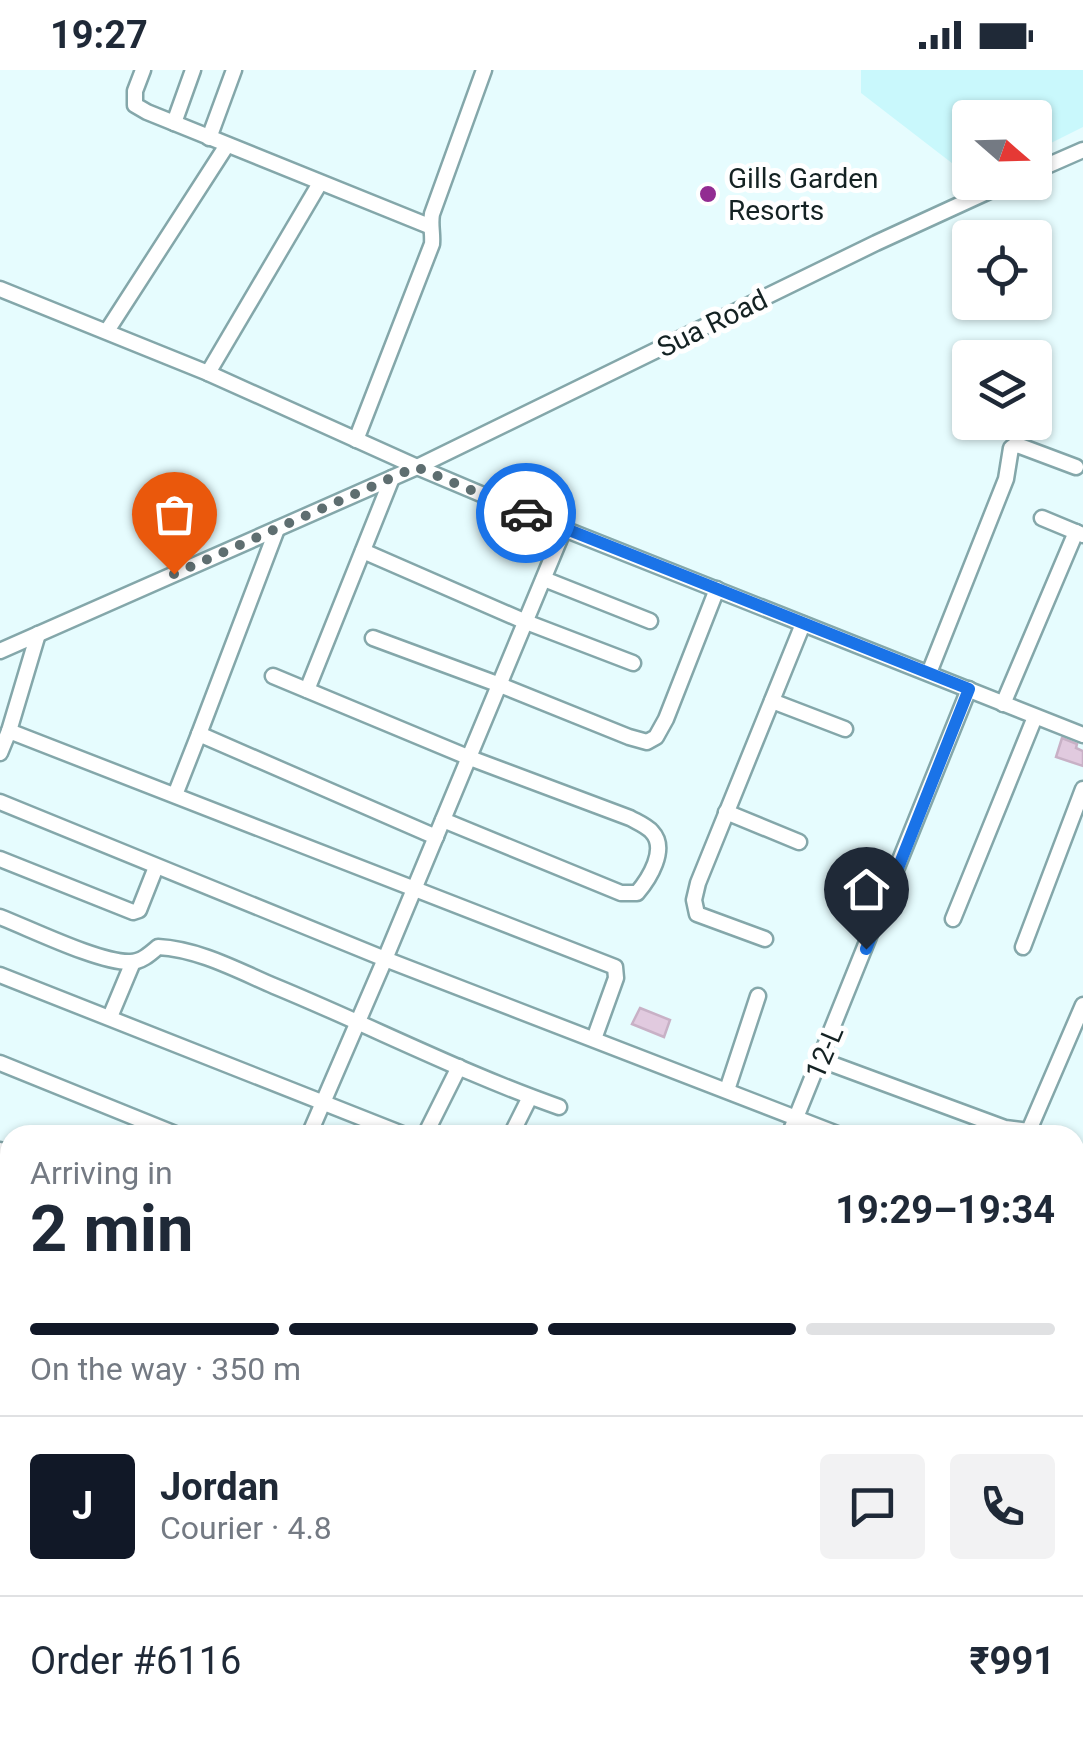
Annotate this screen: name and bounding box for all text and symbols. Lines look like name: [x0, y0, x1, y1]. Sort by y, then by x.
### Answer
text: 19:27: [50, 13, 148, 57]
north arrow: [952, 100, 1052, 200]
map controls: [952, 100, 1052, 440]
place label: Gills Garden Resorts: [728, 162, 879, 227]
marker: Gills Garden Resorts: [697, 183, 719, 205]
button: locate: [952, 220, 1052, 320]
street label: Sua Road: [652, 283, 773, 364]
button: layers: [952, 340, 1052, 440]
courier: [476, 463, 576, 563]
pin: [132, 472, 217, 575]
icon: car: [499, 486, 554, 541]
icon: bag: [147, 487, 202, 542]
pin: [824, 847, 909, 950]
icon: home: [839, 862, 894, 917]
street label: 12-L: [799, 1021, 850, 1084]
text: Arriving in: [30, 1154, 173, 1192]
text: 19:29–19:34: [835, 1188, 1055, 1232]
text: 2 min: [30, 1191, 193, 1267]
text: On the way · 350 m: [30, 1350, 301, 1388]
button: chat: [820, 1454, 925, 1559]
button: phone: [950, 1454, 1055, 1559]
text: Jordan: [160, 1465, 279, 1509]
text: J: [72, 1484, 93, 1528]
text: Courier · 4.8: [160, 1509, 332, 1547]
text: Order #6116: [30, 1639, 241, 1683]
text: ₹991: [970, 1639, 1055, 1683]

